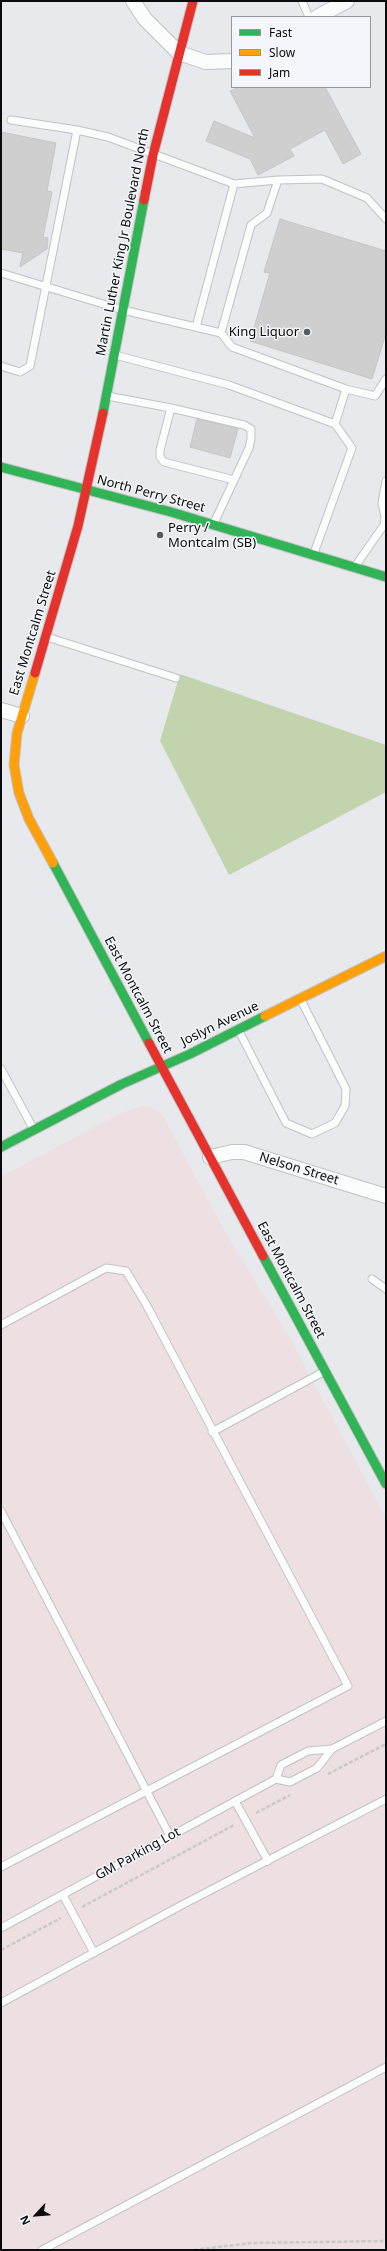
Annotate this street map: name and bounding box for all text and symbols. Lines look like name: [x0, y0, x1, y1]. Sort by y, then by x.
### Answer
legend: [231, 16, 371, 88]
text: Fast: [269, 24, 292, 41]
text: Slow: [269, 44, 295, 61]
text: Jam: [269, 64, 290, 81]
street label: Martin Luther King Jr Boulevard North: [93, 127, 153, 357]
place label: King Liquor: [229, 324, 299, 340]
marker: King Liquor: [302, 327, 312, 337]
street label: North Perry Street: [95, 472, 207, 516]
place label: Perry / Montcalm (SB): [168, 520, 256, 551]
marker: Perry / Montcalm (SB): [155, 530, 165, 540]
street label: East Montcalm Street: [7, 569, 59, 697]
street label: East Montcalm Street: [101, 934, 175, 1056]
street label: Joslyn Avenue: [179, 998, 261, 1050]
street label: Nelson Street: [257, 1149, 341, 1189]
street label: East Montcalm Street: [254, 1219, 328, 1341]
street label: GM Parking Lot: [93, 1824, 183, 1884]
north arrow: [16, 2195, 56, 2235]
text: N: [16, 2213, 33, 2228]

